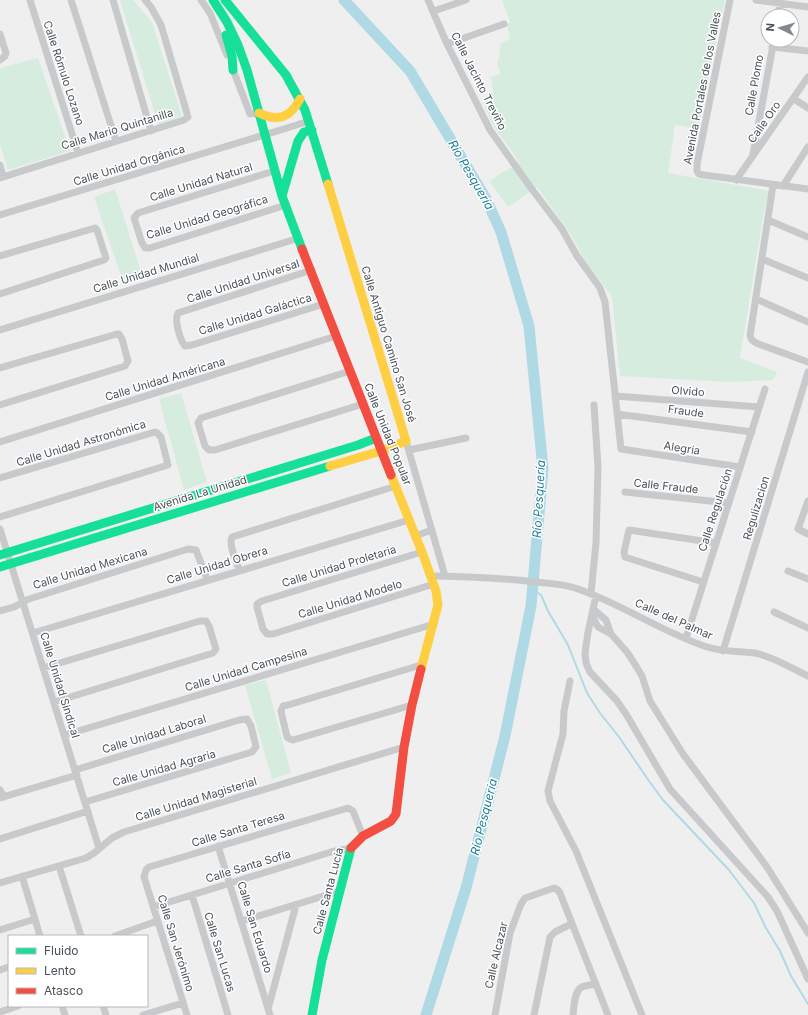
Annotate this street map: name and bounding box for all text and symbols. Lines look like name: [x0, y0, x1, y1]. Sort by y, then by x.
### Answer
north arrow: [760, 8, 800, 48]
street label: Avenida Portales de los Valles: [680, 10, 724, 166]
street label: Calle Rómulo Lozano: [40, 19, 88, 127]
text: N: [763, 22, 777, 32]
street label: Calle Jacinto Treviño: [448, 29, 510, 133]
street label: Calle Plomo: [742, 53, 766, 117]
street label: Calle Oro: [744, 98, 784, 146]
street label: Calle Mario Quintanilla: [59, 105, 175, 153]
water label: Río Pesquería: [445, 137, 498, 212]
street label: Calle Unidad Orgánica: [71, 141, 187, 189]
street label: Calle Unidad Natural: [148, 160, 254, 204]
street label: Calle Unidad Geográfica: [144, 192, 270, 242]
street label: Calle Unidad Mundial: [91, 250, 201, 296]
street label: Calle Unidad Universal: [185, 256, 301, 306]
street label: Calle Antiguo Camino San José: [358, 264, 420, 424]
street label: Calle Unidad Galáctica: [197, 290, 313, 338]
street label: Calle Unidad Américana: [103, 354, 227, 404]
street label: Calle Unidad Popular: [361, 381, 415, 487]
street label: Olvido: [671, 383, 706, 399]
street label: Fraude: [667, 402, 705, 420]
street label: Calle Unidad Astronómica: [15, 417, 147, 469]
street label: Alegria: [663, 438, 701, 458]
water label: Río Pesquería: [529, 459, 548, 539]
street label: Calle Regulación: [695, 467, 735, 553]
street label: Avenida La Unidad: [152, 472, 248, 514]
street label: Regulizacion: [740, 474, 772, 542]
street label: Calle Fraude: [633, 476, 699, 496]
street label: Calle Unidad Proletaria: [280, 542, 398, 590]
street label: Calle Unidad Obrera: [165, 543, 269, 587]
street label: Calle Unidad Mexicana: [31, 544, 149, 592]
street label: Calle Unidad Modelo: [296, 576, 404, 621]
street label: Calle del Palmar: [633, 596, 715, 642]
street label: Calle Unidad Sindical: [37, 630, 83, 740]
street label: Calle Unidad Campesina: [183, 644, 309, 694]
street label: Calle Unidad Laboral: [100, 712, 208, 756]
street label: Calle Unidad Agraria: [111, 747, 217, 789]
street label: Calle Unidad Magisterial: [134, 774, 258, 824]
water label: Río Pesquería: [467, 777, 500, 857]
street label: Calle Santa Teresa: [190, 808, 286, 850]
street label: Calle Santa Sofía: [204, 846, 292, 886]
street label: Calle Santa Lucía: [310, 846, 346, 936]
street label: Calle San Eduardo: [234, 879, 276, 975]
street label: Calle San Jerónimo: [155, 893, 198, 993]
street label: Calle San Lucas: [201, 910, 239, 994]
street label: Calle Alcazar: [482, 920, 510, 990]
legend: [8, 935, 148, 1007]
text: Fluido: [44, 943, 79, 958]
text: Lento: [44, 963, 76, 978]
text: Atasco: [44, 983, 83, 998]

